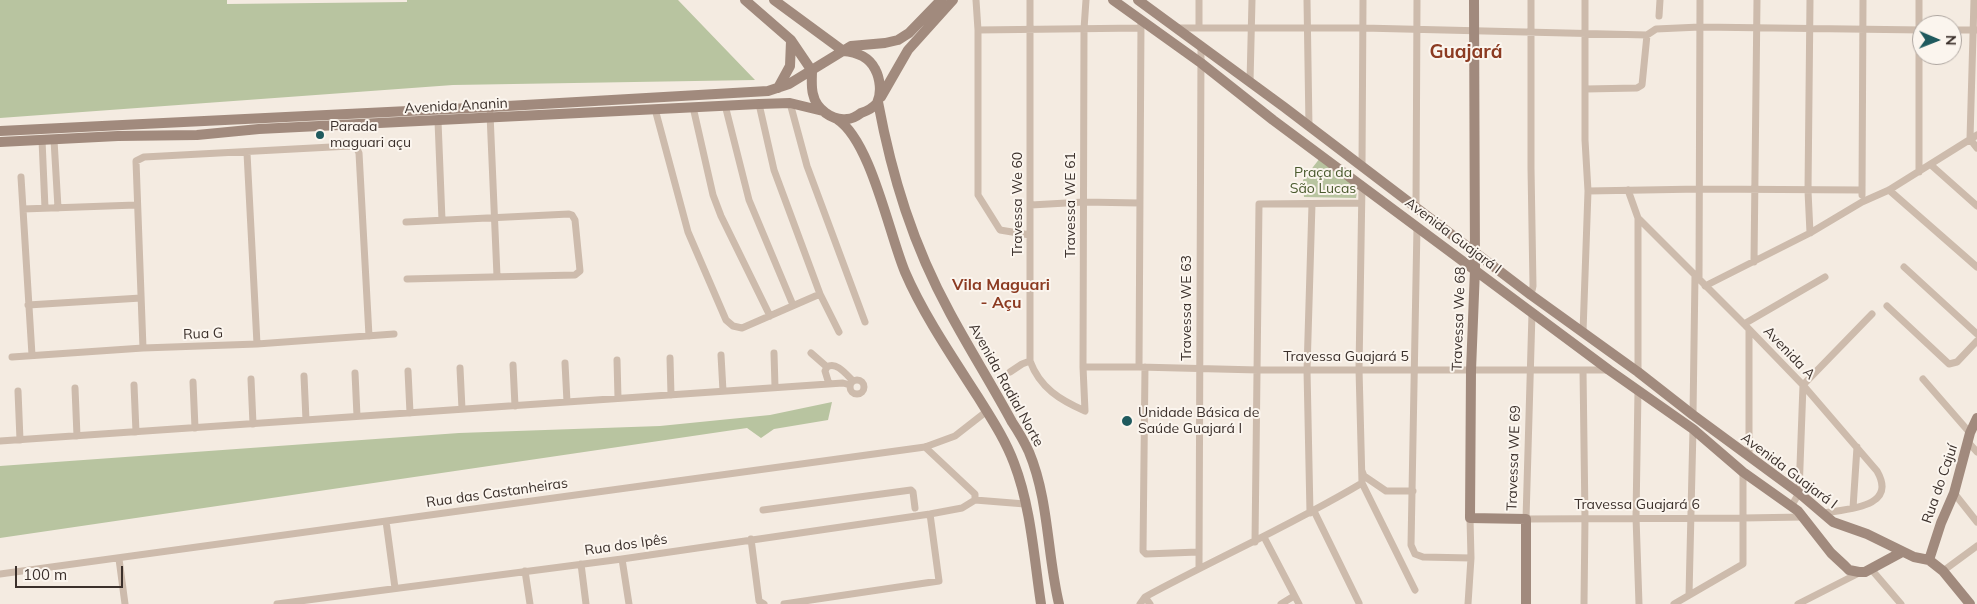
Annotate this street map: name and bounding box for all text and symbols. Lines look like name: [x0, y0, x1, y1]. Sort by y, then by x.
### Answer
north arrow: [1912, 15, 1962, 65]
text: N: [1942, 35, 1960, 46]
district label: Guajará: [1429, 41, 1503, 63]
street label: Avenida Ananin: [404, 95, 508, 117]
place label: Parada maguari açu: [330, 119, 411, 152]
marker: Parada maguari açu: [314, 129, 326, 141]
street label: Travessa We 60: [1010, 152, 1026, 256]
street label: Travessa WE 61: [1063, 152, 1079, 258]
park label: Praça da São Lucas: [1290, 165, 1356, 198]
street label: Avenida Guajará I: [1402, 194, 1504, 278]
street label: Travessa WE 63: [1179, 255, 1195, 361]
street label: Travessa We 68: [1449, 267, 1469, 371]
district label: Vila Maguari - Açu: [952, 275, 1050, 313]
street label: Avenida Radial Norte: [965, 320, 1047, 450]
street label: Avenida A: [1760, 323, 1818, 383]
street label: Rua G: [183, 325, 223, 343]
street label: Travessa Guajará 5: [1283, 349, 1409, 365]
place label: Unidade Básica de Saúde Guajará I: [1138, 405, 1259, 438]
street label: Travessa WE 69: [1504, 405, 1524, 511]
marker: Unidade Básica de Saúde Guajará I: [1120, 414, 1134, 428]
street label: Avenida Guajará I: [1738, 429, 1840, 513]
street label: Rua do Cajuí: [1919, 442, 1961, 526]
street label: Rua das Castanheiras: [425, 475, 569, 511]
street label: Travessa Guajará 6: [1574, 497, 1700, 513]
street label: Rua dos Ipês: [584, 531, 668, 559]
scale bar: [18, 556, 125, 588]
text: 100 m: [23, 565, 67, 584]

